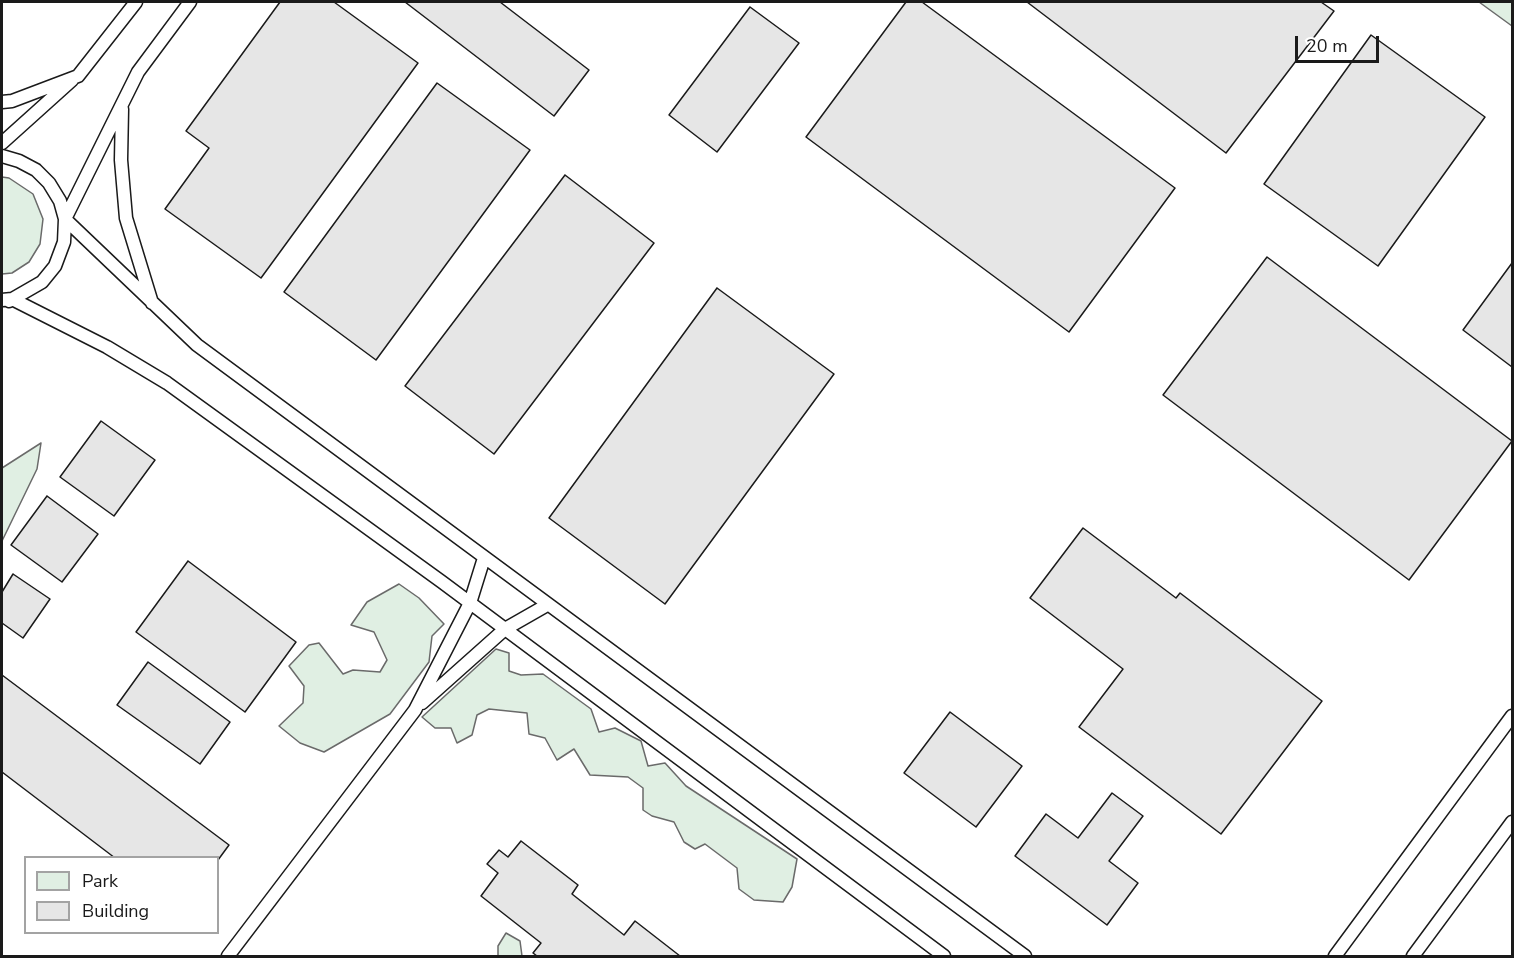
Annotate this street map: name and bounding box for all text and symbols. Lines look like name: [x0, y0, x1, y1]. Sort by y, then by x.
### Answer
scale bar: [1298, 24, 1382, 62]
text: 20 m: [1306, 34, 1348, 58]
legend: [24, 856, 219, 934]
text: Park: [82, 869, 118, 893]
text: Building: [82, 899, 149, 923]

